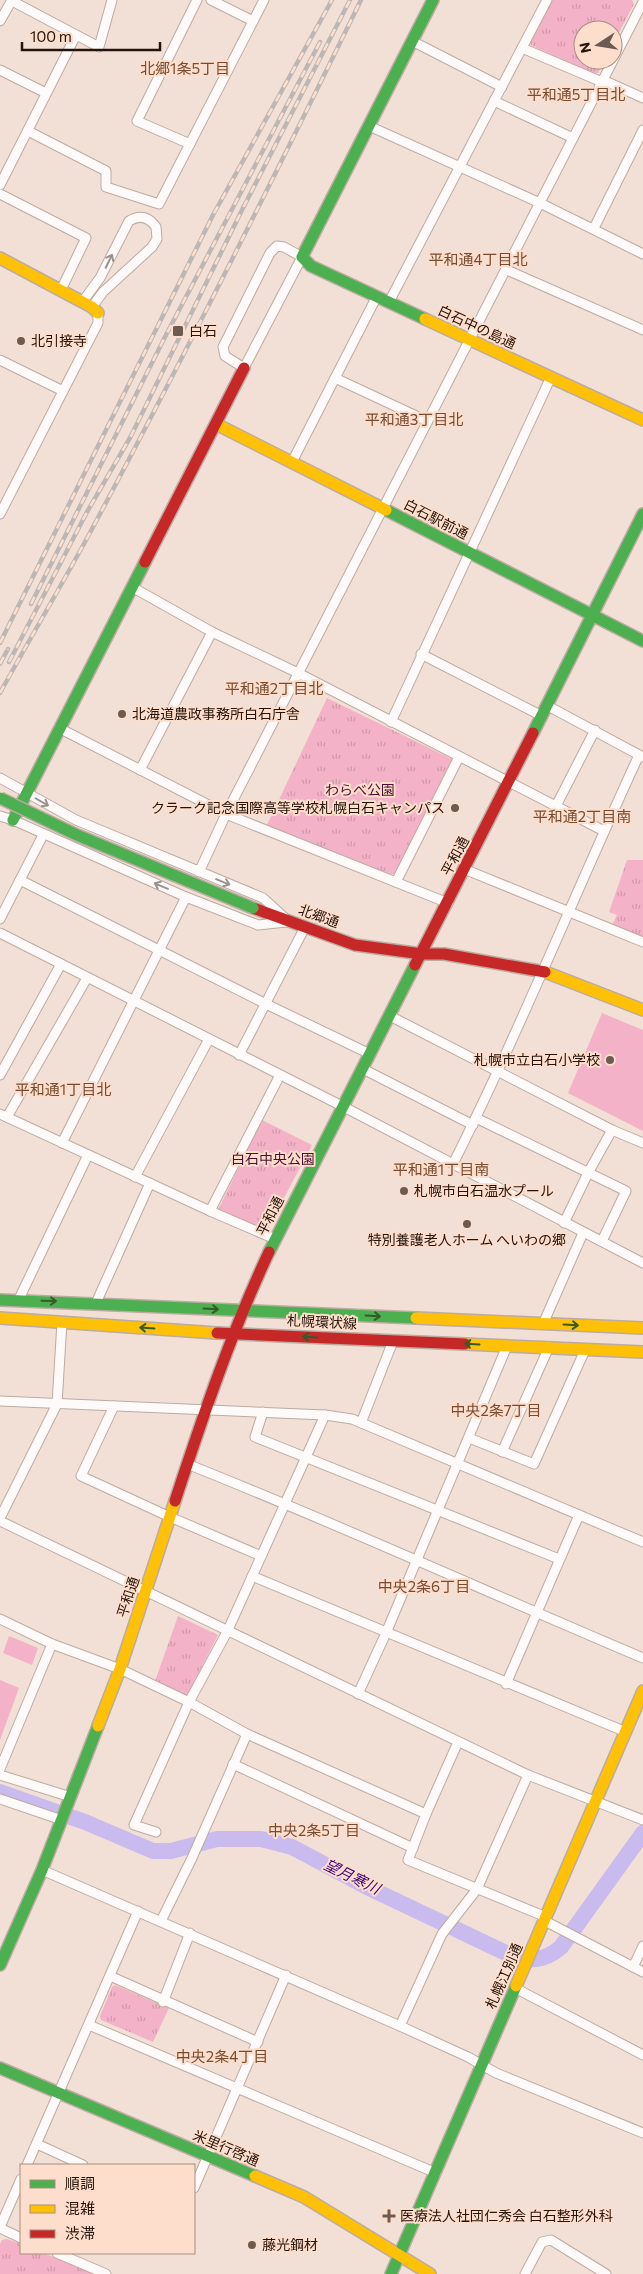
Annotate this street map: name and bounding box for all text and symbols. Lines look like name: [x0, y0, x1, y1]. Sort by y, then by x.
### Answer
scale bar: [22, 20, 160, 52]
north arrow: [573, 20, 623, 70]
text: 100 m: [30, 27, 72, 45]
text: N: [575, 41, 594, 55]
district label: 北郷1条5丁目: [140, 59, 230, 77]
district label: 平和通5丁目北: [527, 85, 625, 103]
district label: 平和通4丁目北: [428, 250, 528, 268]
one-way arrow: [104, 253, 114, 268]
street label: 白石中の島通: [436, 301, 519, 352]
place label: 白石: [189, 322, 217, 339]
marker: 白石: [171, 324, 185, 338]
place label: 北引接寺: [31, 332, 87, 349]
marker: 北引接寺: [15, 335, 27, 347]
district label: 平和通3丁目北: [365, 410, 463, 428]
street label: 白石駅前通: [401, 495, 471, 542]
district label: 平和通2丁目北: [225, 679, 323, 697]
place label: 北海道農政事務所白石庁舎: [132, 705, 300, 722]
marker: 北海道農政事務所白石庁舎: [116, 708, 128, 720]
park label: わらべ公園: [325, 781, 395, 798]
one-way arrow: [35, 797, 50, 807]
place label: クラーク記念国際高等学校札幌白石キャンパス: [151, 799, 445, 816]
marker: クラーク記念国際高等学校札幌白石キャンパス: [449, 802, 461, 814]
district label: 平和通2丁目南: [533, 807, 631, 825]
street label: 平和通: [437, 833, 472, 878]
one-way arrow: [215, 877, 230, 887]
one-way arrow: [154, 881, 169, 891]
street label: 北郷通: [297, 900, 342, 931]
place label: 札幌市立白石小学校: [474, 1051, 600, 1068]
marker: 札幌市立白石小学校: [604, 1054, 616, 1066]
district label: 平和通1丁目北: [15, 1080, 111, 1098]
park label: 白石中央公園: [231, 1150, 315, 1167]
district label: 平和通1丁目南: [393, 1160, 489, 1178]
place label: 札幌市白石温水プール: [414, 1182, 554, 1199]
marker: 札幌市白石温水プール: [398, 1185, 410, 1197]
street label: 平和通: [252, 1193, 287, 1238]
marker: 特別養護老人ホーム へいわの郷: [461, 1218, 473, 1230]
place label: 特別養護老人ホーム へいわの郷: [368, 1231, 566, 1248]
one-way arrow: [40, 1297, 56, 1306]
one-way arrow: [203, 1305, 219, 1314]
street label: 札幌環状線: [287, 1311, 357, 1332]
one-way arrow: [365, 1311, 381, 1321]
one-way arrow: [562, 1321, 578, 1330]
one-way arrow: [140, 1323, 156, 1333]
one-way arrow: [302, 1333, 318, 1342]
one-way arrow: [464, 1340, 480, 1349]
district label: 中央2条7丁目: [450, 1401, 542, 1419]
street label: 平和通: [113, 1574, 142, 1619]
district label: 中央2条6丁目: [378, 1577, 470, 1595]
district label: 中央2条5丁目: [268, 1821, 360, 1839]
water label: 望月寒川: [322, 1855, 385, 1898]
street label: 札幌江別通: [482, 1940, 526, 2011]
district label: 中央2条4丁目: [176, 2047, 268, 2065]
street label: 米里行啓通: [191, 2126, 262, 2169]
legend: [20, 2164, 195, 2254]
text: 順調: [65, 2174, 95, 2192]
text: 混雑: [65, 2199, 95, 2217]
place label: 医療法人社団仁秀会 白石整形外科: [400, 2207, 613, 2224]
marker: 医療法人社団仁秀会 白石整形外科: [382, 2209, 396, 2223]
text: 渋滞: [65, 2224, 95, 2242]
place label: 藤光鋼材: [262, 2236, 318, 2253]
marker: 藤光鋼材: [246, 2239, 258, 2251]

